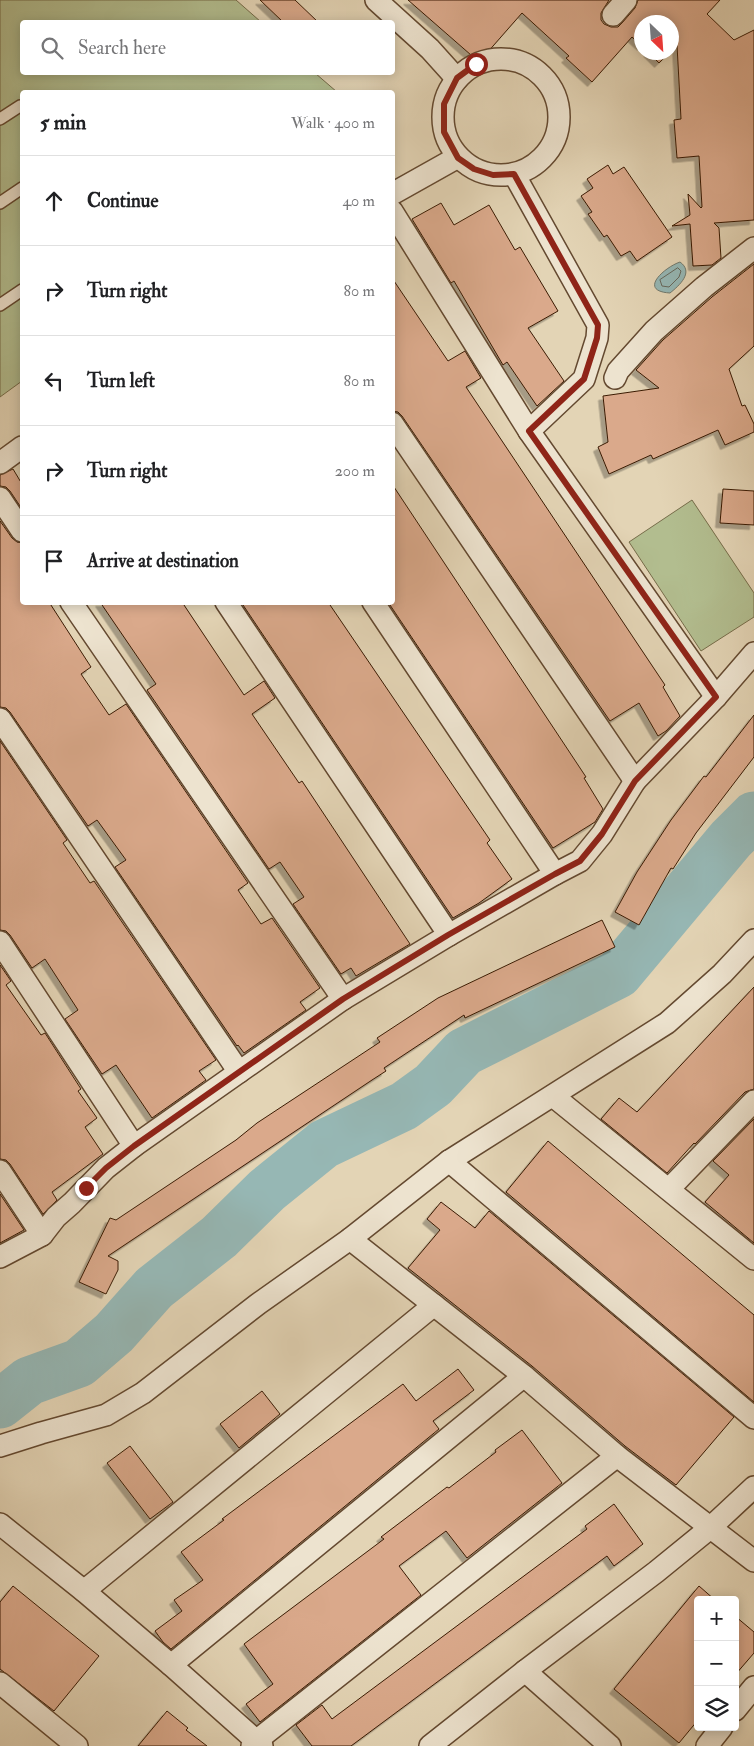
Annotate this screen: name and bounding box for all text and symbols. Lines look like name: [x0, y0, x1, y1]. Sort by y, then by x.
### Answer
north arrow: [634, 15, 679, 60]
search box: [20, 20, 395, 75]
icon: search: [38, 34, 66, 62]
text: Search here: [78, 36, 166, 60]
route start: [465, 53, 488, 76]
text: 5 min: [40, 109, 86, 136]
text: Walk · 400 m: [291, 113, 375, 133]
icon: ahead: [40, 187, 68, 215]
text: Continue: [87, 189, 158, 213]
text: 40 m: [342, 191, 375, 211]
icon: right: [40, 277, 68, 305]
text: Turn right: [87, 279, 167, 303]
text: 80 m: [344, 281, 375, 301]
icon: left: [40, 367, 68, 395]
text: Turn left: [87, 369, 155, 393]
text: 80 m: [344, 371, 375, 391]
icon: right: [40, 457, 68, 485]
text: Turn right: [87, 459, 167, 483]
text: 200 m: [335, 461, 375, 481]
icon: arrive: [40, 547, 68, 575]
text: Arrive at destination: [87, 549, 239, 573]
route end: [75, 1177, 98, 1200]
map controls: [694, 1596, 739, 1731]
button: +: [694, 1596, 739, 1641]
button: −: [694, 1641, 739, 1686]
button: layers: [694, 1686, 739, 1731]

